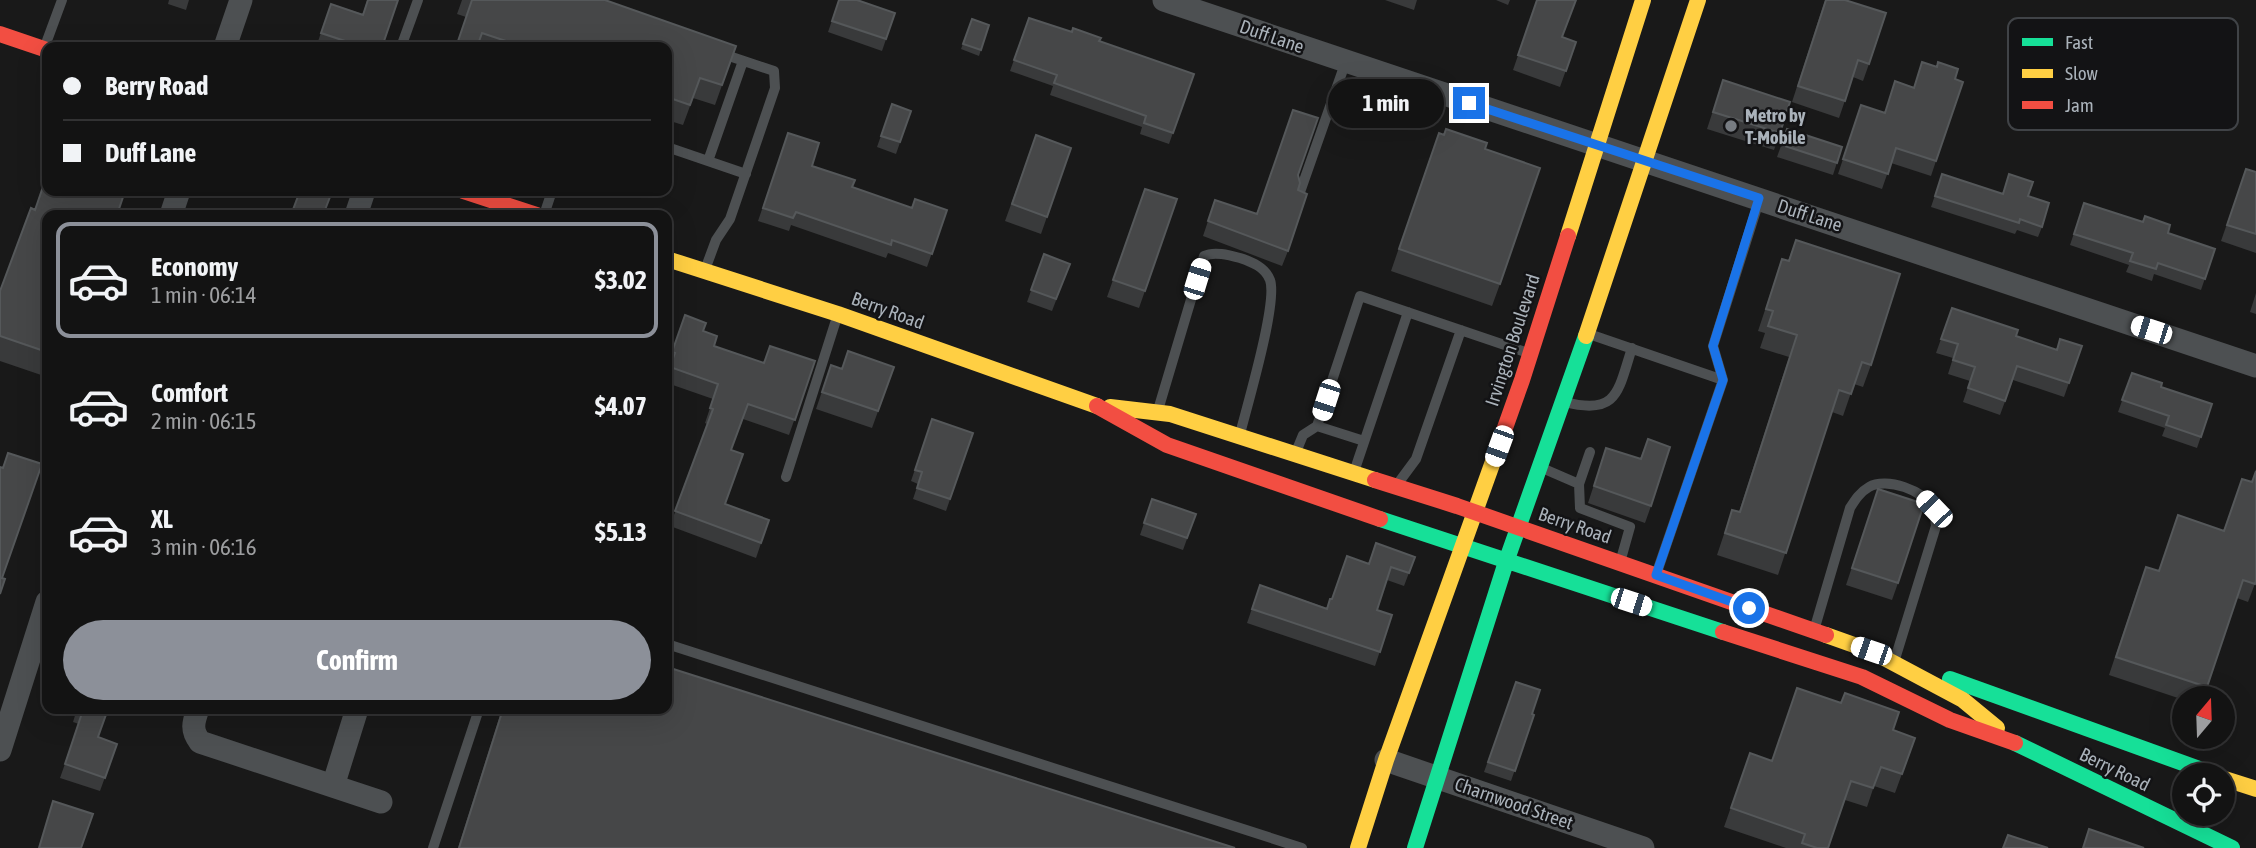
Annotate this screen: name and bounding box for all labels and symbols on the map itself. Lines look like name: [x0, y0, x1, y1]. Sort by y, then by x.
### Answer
street label: Duff Lane: [1237, 15, 1307, 57]
legend: [2008, 18, 2238, 130]
text: Fast: [2065, 31, 2093, 53]
text: Slow: [2065, 62, 2099, 84]
callout: 1 min: [1329, 78, 1444, 128]
route end: [1453, 87, 1485, 119]
text: Jam: [2065, 94, 2094, 116]
place label: Metro by T-Mobile: [1745, 104, 1806, 148]
marker: Metro by T-Mobile: [1723, 118, 1739, 134]
street label: Duff Lane: [1775, 194, 1845, 236]
car: [1181, 256, 1214, 302]
street label: Irvington Boulevard: [1480, 271, 1544, 409]
street label: Berry Road: [849, 287, 927, 333]
car: [2128, 314, 2175, 346]
car: [1310, 377, 1343, 423]
car: [1482, 423, 1517, 469]
car: [1912, 487, 1957, 531]
street label: Berry Road: [1536, 502, 1614, 548]
car: [1608, 586, 1655, 618]
route start: [1733, 592, 1765, 624]
car: [1848, 634, 1895, 668]
north arrow: [2172, 686, 2235, 749]
street label: Berry Road: [2076, 743, 2154, 795]
street label: Charnwood Street: [1452, 772, 1576, 834]

